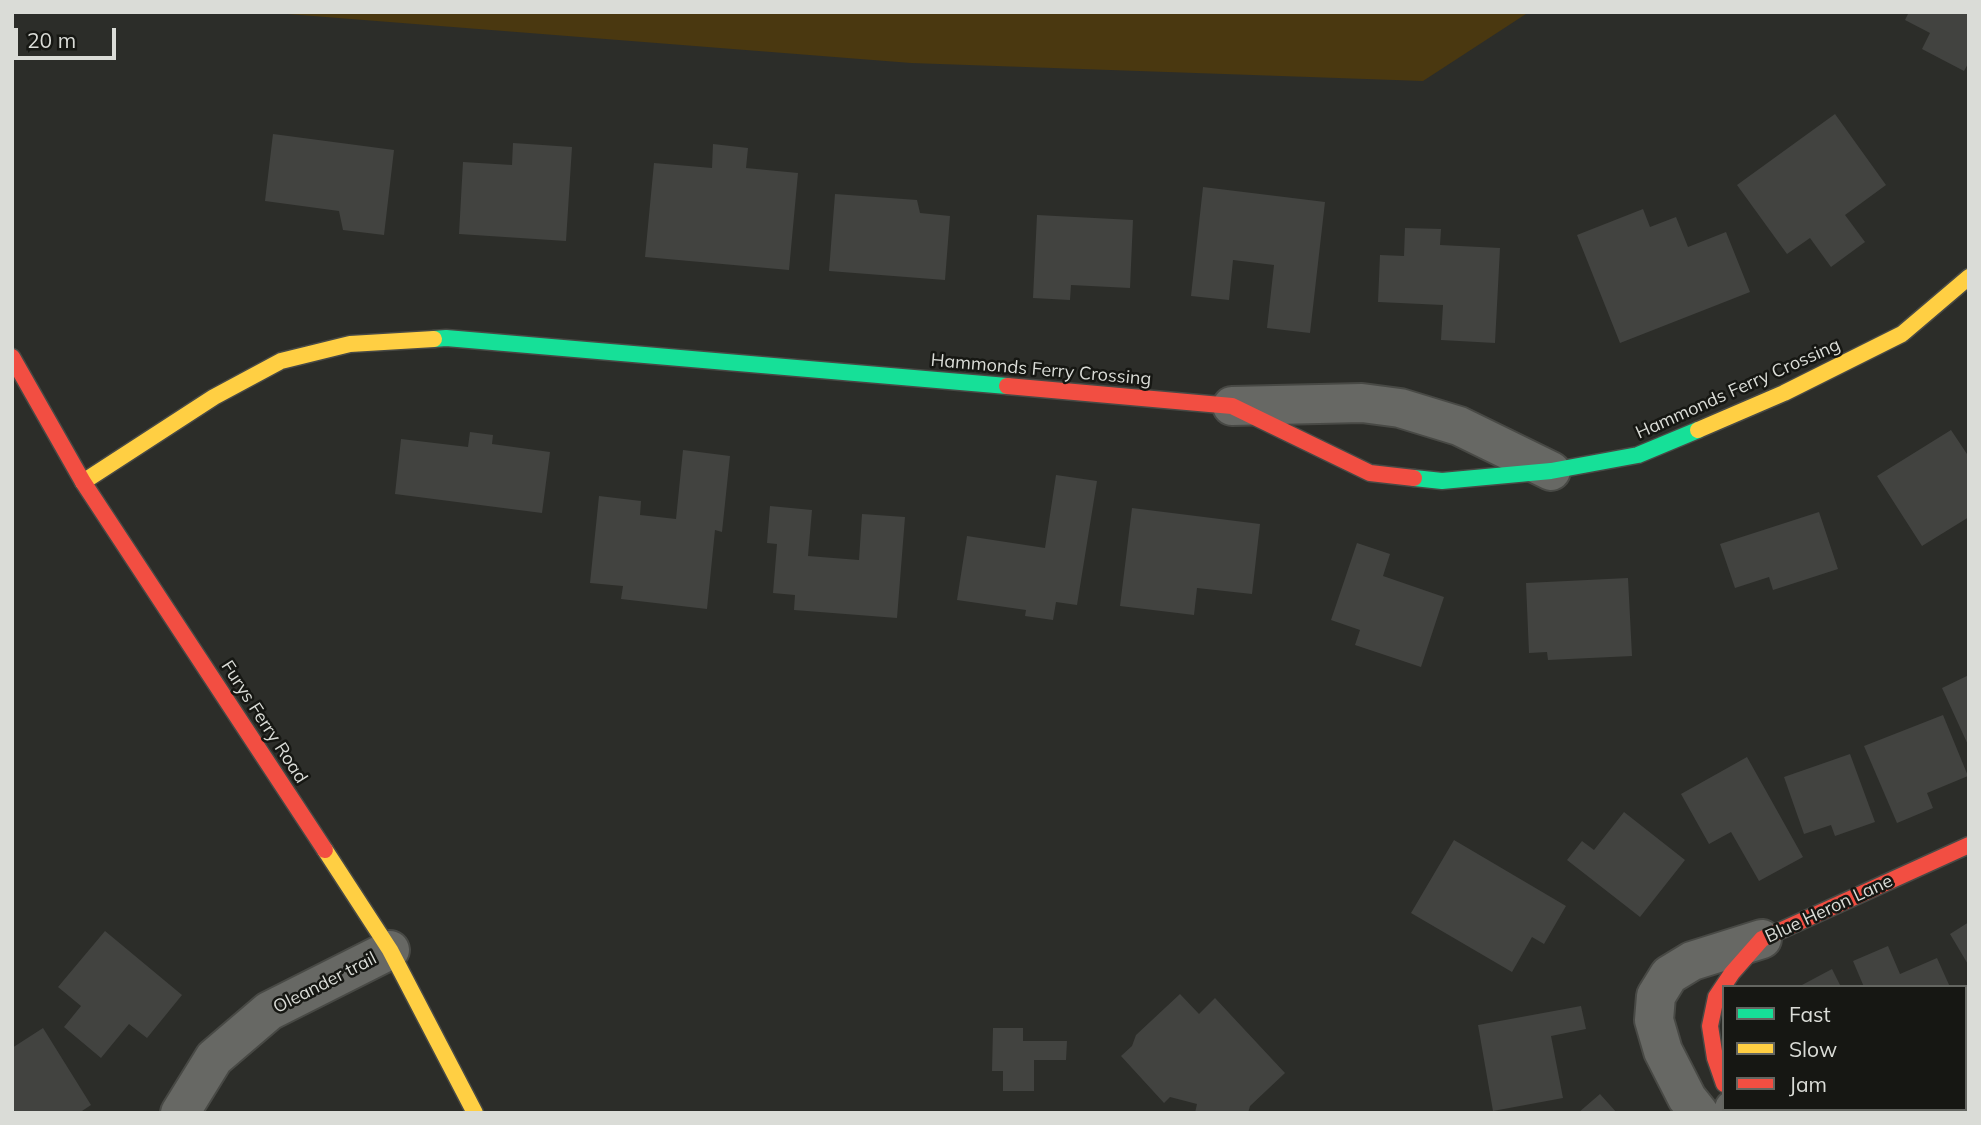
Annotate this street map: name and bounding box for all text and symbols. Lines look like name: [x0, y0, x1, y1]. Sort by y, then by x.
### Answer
scale bar: [18, 14, 119, 58]
text: 20 m: [27, 27, 76, 53]
street label: Hammonds Ferry Crossing: [1632, 334, 1844, 444]
street label: Hammonds Ferry Crossing: [930, 350, 1152, 390]
street label: Furys Ferry Road: [216, 657, 312, 787]
street label: Blue Heron Lane: [1762, 870, 1896, 948]
street label: Oleander trail: [270, 948, 380, 1018]
legend: [1722, 985, 1967, 1111]
text: Fast: [1789, 1001, 1831, 1027]
text: Slow: [1789, 1036, 1837, 1062]
text: Jam: [1789, 1071, 1827, 1097]

